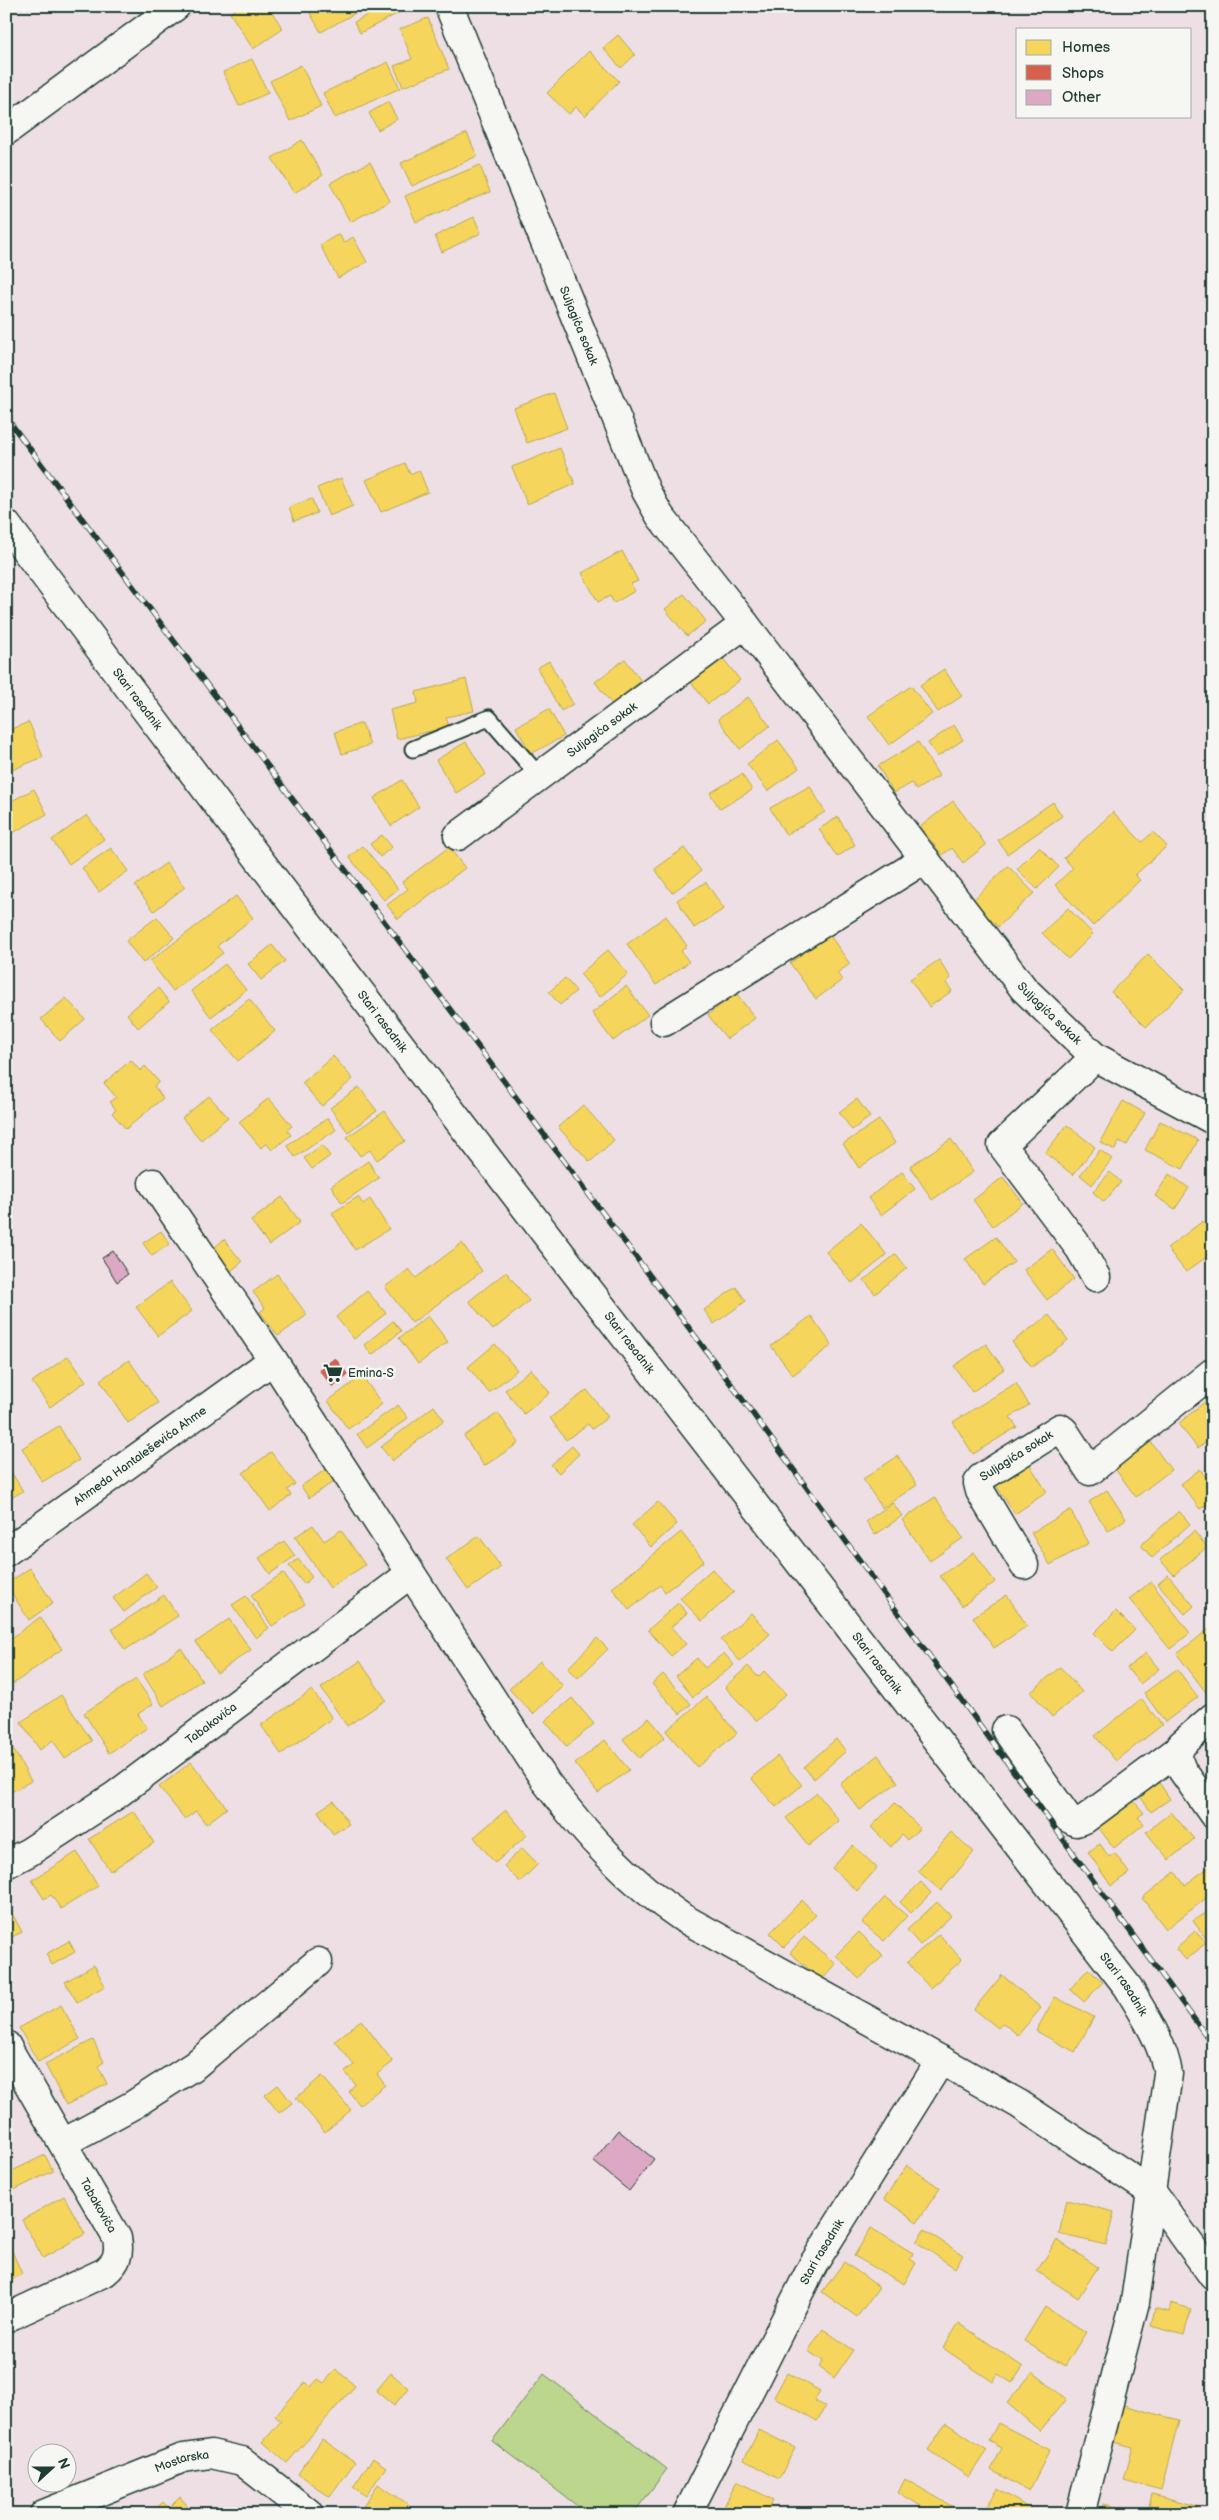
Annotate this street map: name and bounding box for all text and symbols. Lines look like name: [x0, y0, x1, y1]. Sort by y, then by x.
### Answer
legend: [1016, 28, 1192, 118]
text: Homes: [1062, 38, 1111, 57]
text: Shops: [1062, 64, 1105, 83]
text: Other: [1062, 88, 1101, 107]
street label: Suljagića sokak: [556, 284, 601, 368]
street label: Stari rasadnik: [109, 665, 165, 733]
street label: Suljagića sokak: [564, 699, 640, 761]
street label: Suljagića sokak: [1013, 979, 1084, 1048]
street label: Stari rasadnik: [354, 988, 411, 1056]
street label: Stari rasadnik: [601, 1309, 658, 1377]
supermarket icon: Emina-S: [322, 1362, 344, 1384]
place label: Emina-S: [348, 1366, 394, 1381]
street label: Ahmeda Hantaleševića Ahme: [71, 1403, 210, 1509]
street label: Suljagića sokak: [977, 1427, 1056, 1485]
street label: Stari rasadnik: [848, 1630, 905, 1697]
street label: Tabakovića: [183, 1700, 240, 1748]
street label: Stari rasadnik: [1096, 1950, 1150, 2019]
street label: Tabakovića: [76, 2176, 120, 2236]
street label: Stari rasadnik: [797, 2216, 848, 2287]
north arrow: [28, 2442, 78, 2492]
street label: Mostarska: [153, 2447, 210, 2477]
text: N: [54, 2456, 73, 2471]

